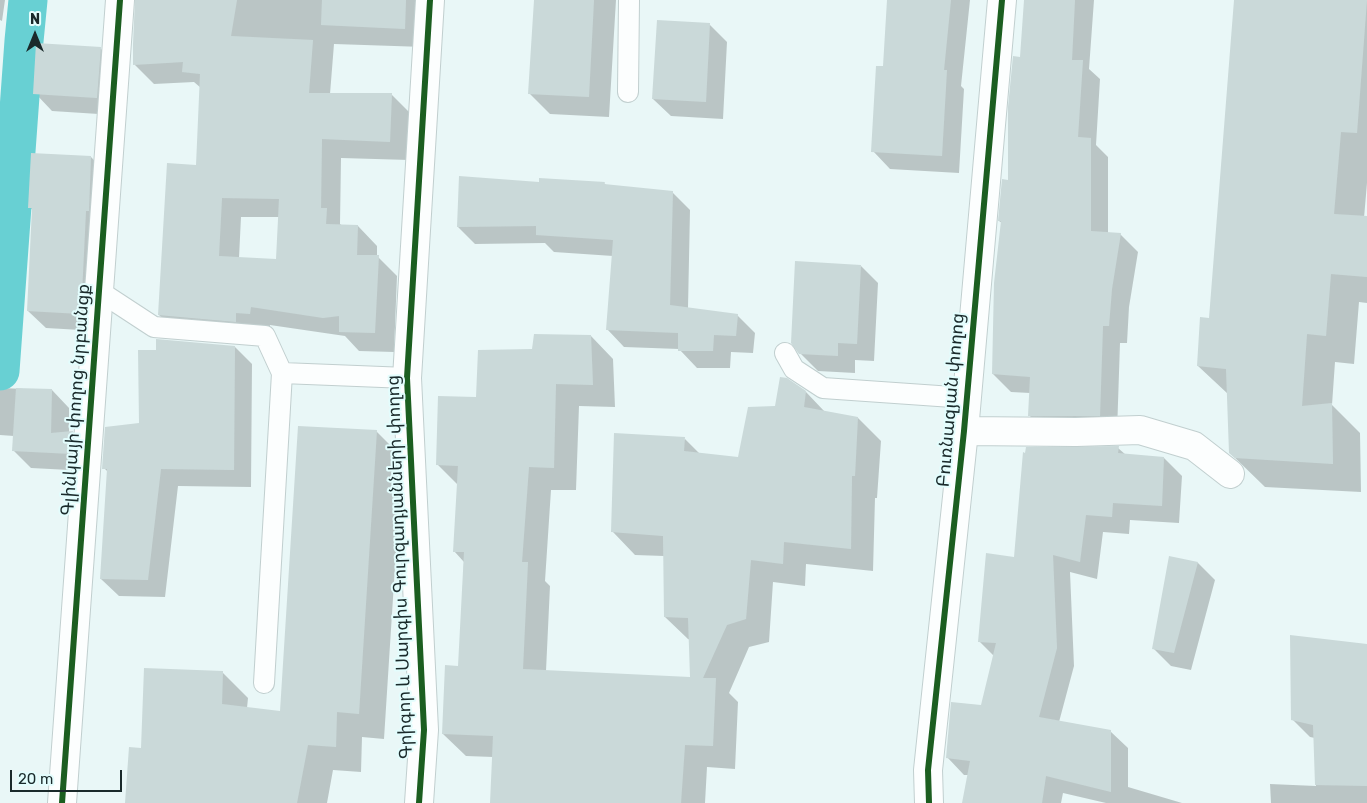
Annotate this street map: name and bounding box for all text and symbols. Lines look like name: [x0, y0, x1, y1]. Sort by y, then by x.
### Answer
north arrow: [10, 10, 60, 60]
text: N: [30, 11, 40, 28]
street label: Գլինկայի փողոց նրբանցք: [57, 283, 95, 517]
street label: Բուռնազյան փողոց: [933, 312, 969, 488]
street label: Գրիգոր և Սարգիս Գուրզադյանների փողոց: [382, 374, 418, 760]
scale bar: [12, 760, 125, 792]
text: 20 m: [18, 770, 53, 788]

